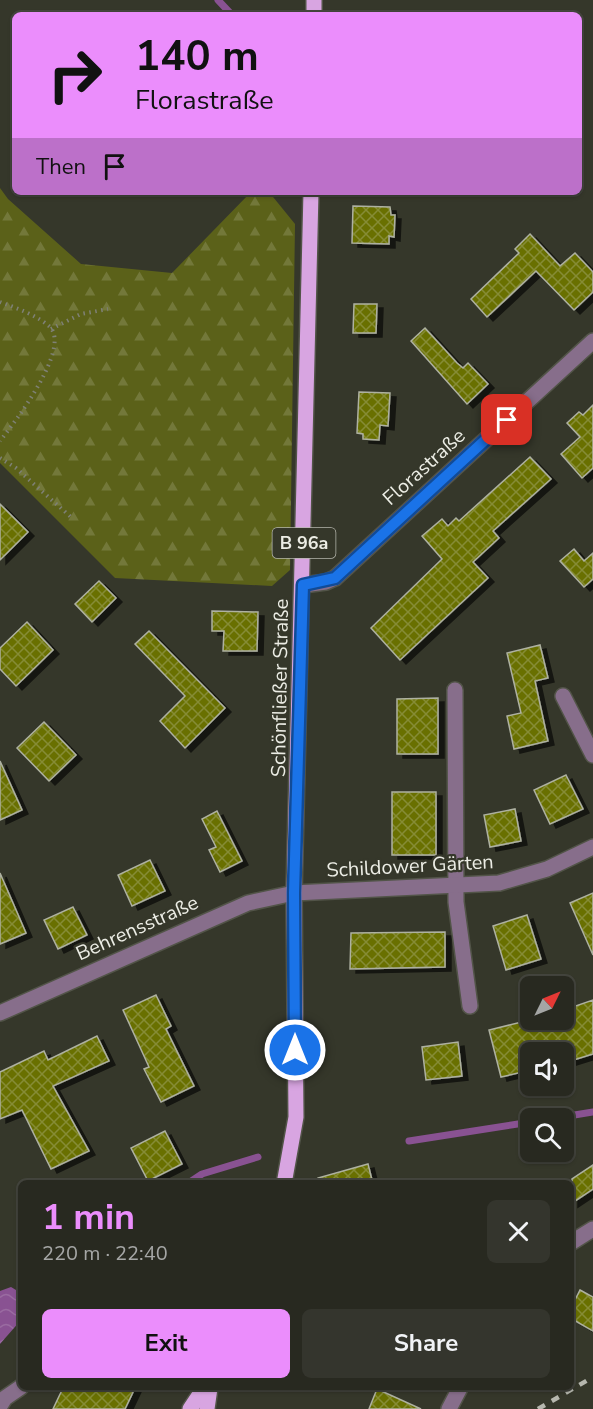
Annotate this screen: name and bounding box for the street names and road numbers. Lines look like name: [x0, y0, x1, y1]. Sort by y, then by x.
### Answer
street label: Florastraße: [377, 423, 471, 511]
road number: B 96a: [272, 528, 336, 558]
street label: Schönfließer Straße: [265, 599, 295, 777]
street label: Schildower Gärten: [326, 848, 494, 884]
street label: Behrensstraße: [72, 889, 202, 967]

